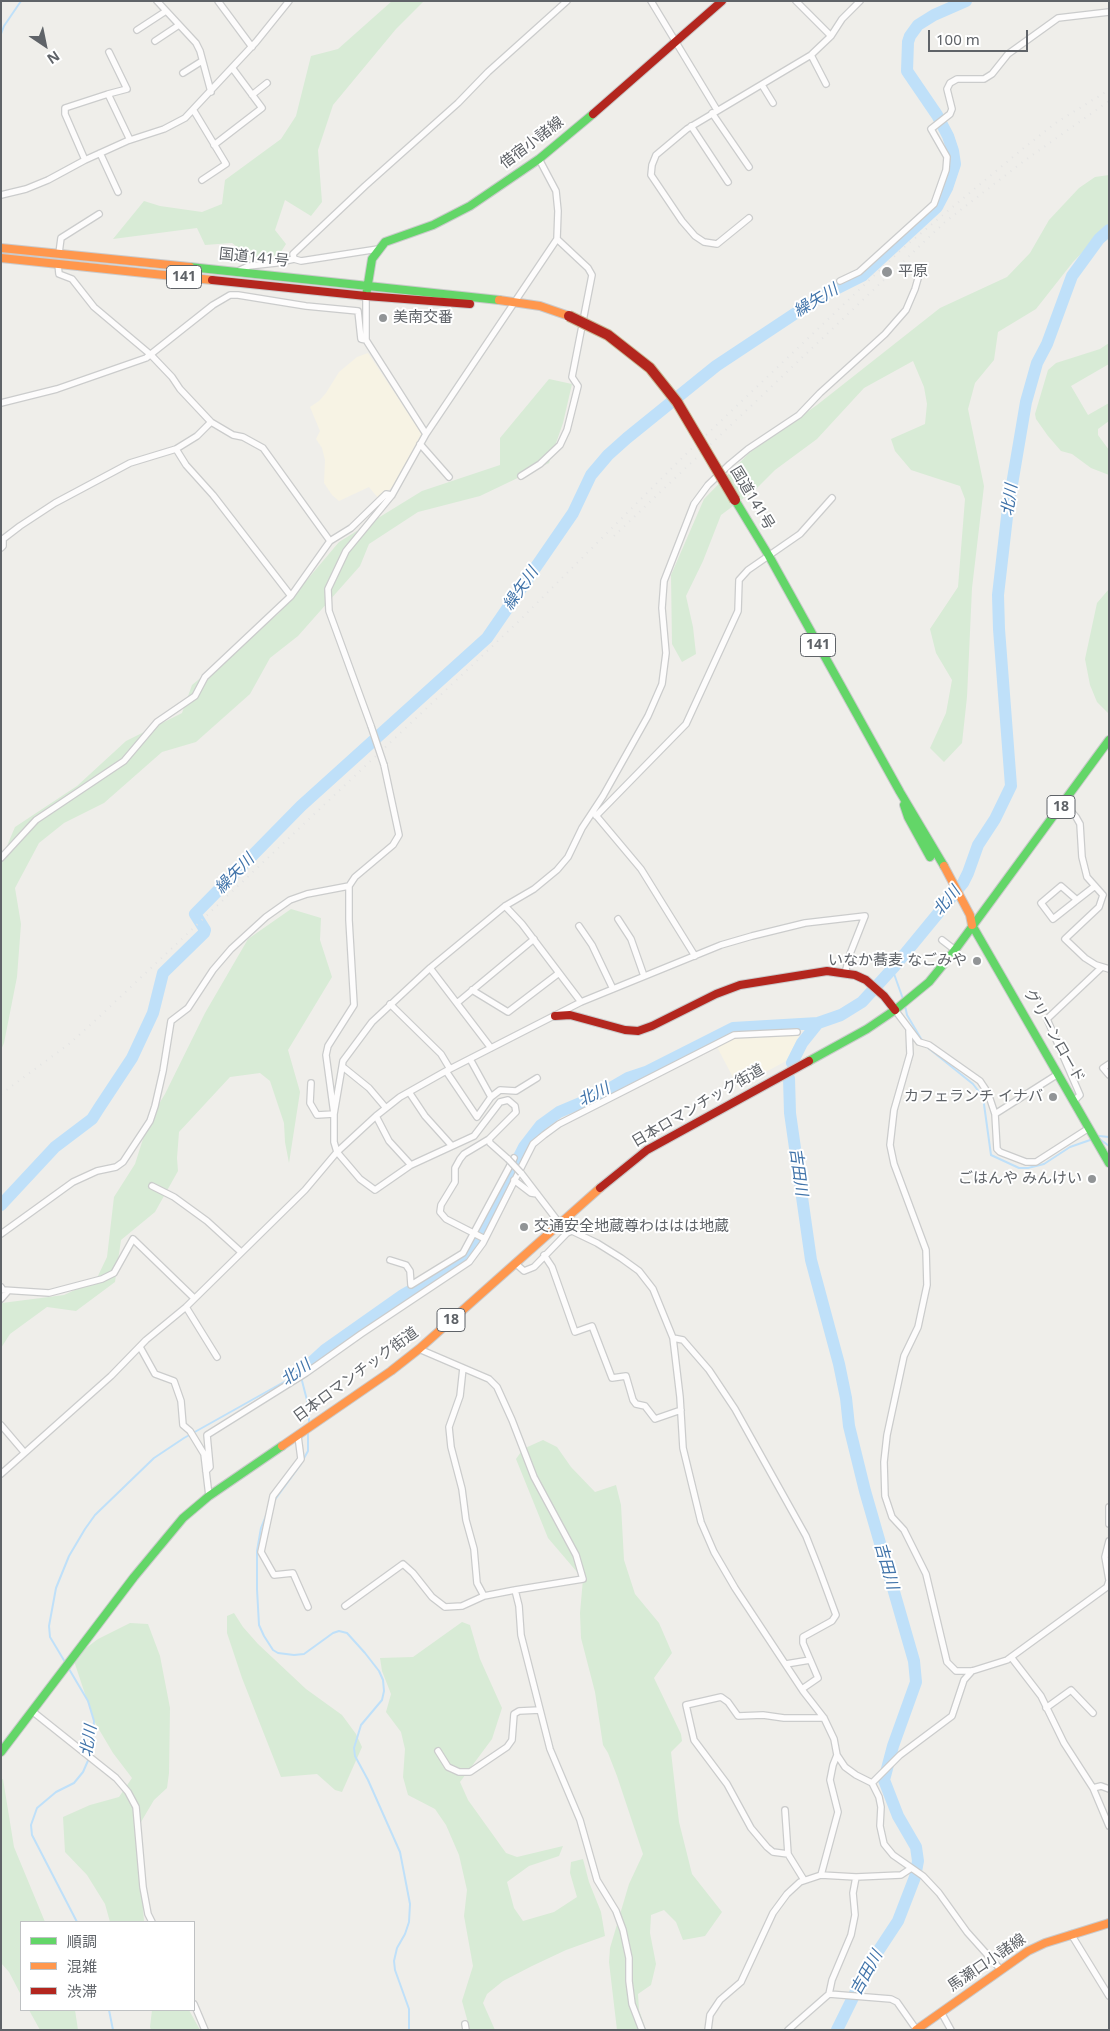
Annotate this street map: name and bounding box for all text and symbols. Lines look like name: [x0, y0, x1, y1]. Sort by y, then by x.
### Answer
north arrow: [20, 20, 70, 70]
scale bar: [930, 20, 1030, 52]
text: 100 m: [936, 29, 980, 49]
text: N: [44, 47, 64, 69]
street label: 借宿小諸線: [497, 113, 567, 173]
street label: 国道141号: [218, 245, 290, 271]
place label: 平原: [898, 263, 928, 281]
marker: 平原: [880, 265, 894, 279]
road number: 141: [166, 266, 202, 288]
water label: 繰矢川: [790, 280, 842, 322]
place label: 美南交番: [393, 309, 453, 327]
marker: 美南交番: [377, 312, 389, 324]
street label: 国道141号: [726, 463, 778, 533]
water label: 北川: [998, 483, 1022, 517]
water label: 繰矢川: [499, 564, 543, 614]
road number: 141: [800, 634, 836, 656]
road number: 18: [1047, 796, 1075, 819]
water label: 繰矢川: [211, 850, 259, 898]
water label: 北川: [929, 883, 965, 919]
place label: いなか蕎麦 なごみや: [828, 952, 967, 970]
marker: いなか蕎麦 なごみや: [971, 955, 983, 967]
street label: グリーンロード: [1020, 986, 1088, 1086]
street label: 日本ロマンチック街道: [629, 1061, 767, 1151]
water label: 北川: [575, 1079, 613, 1111]
place label: カフェランチ イナバ: [904, 1088, 1043, 1106]
marker: カフェランチ イナバ: [1047, 1091, 1059, 1103]
water label: 吉田川: [785, 1147, 811, 1197]
place label: ごはんや みんけい: [958, 1170, 1082, 1188]
marker: ごはんや みんけい: [1086, 1173, 1098, 1185]
place label: 交通安全地蔵尊わははは地蔵: [534, 1218, 729, 1236]
marker: 交通安全地蔵尊わははは地蔵: [518, 1221, 530, 1233]
road number: 18: [437, 1308, 465, 1332]
street label: 日本ロマンチック街道: [290, 1324, 422, 1426]
water label: 北川: [277, 1356, 315, 1390]
water label: 吉田川: [870, 1540, 902, 1592]
water label: 北川: [77, 1724, 101, 1758]
legend: [20, 1921, 195, 2011]
street label: 馬瀬口小諸線: [945, 1930, 1029, 1996]
text: 順調: [67, 1931, 97, 1951]
water label: 吉田川: [847, 1947, 887, 1999]
text: 混雑: [67, 1956, 97, 1976]
text: 渋滞: [67, 1981, 97, 2001]

